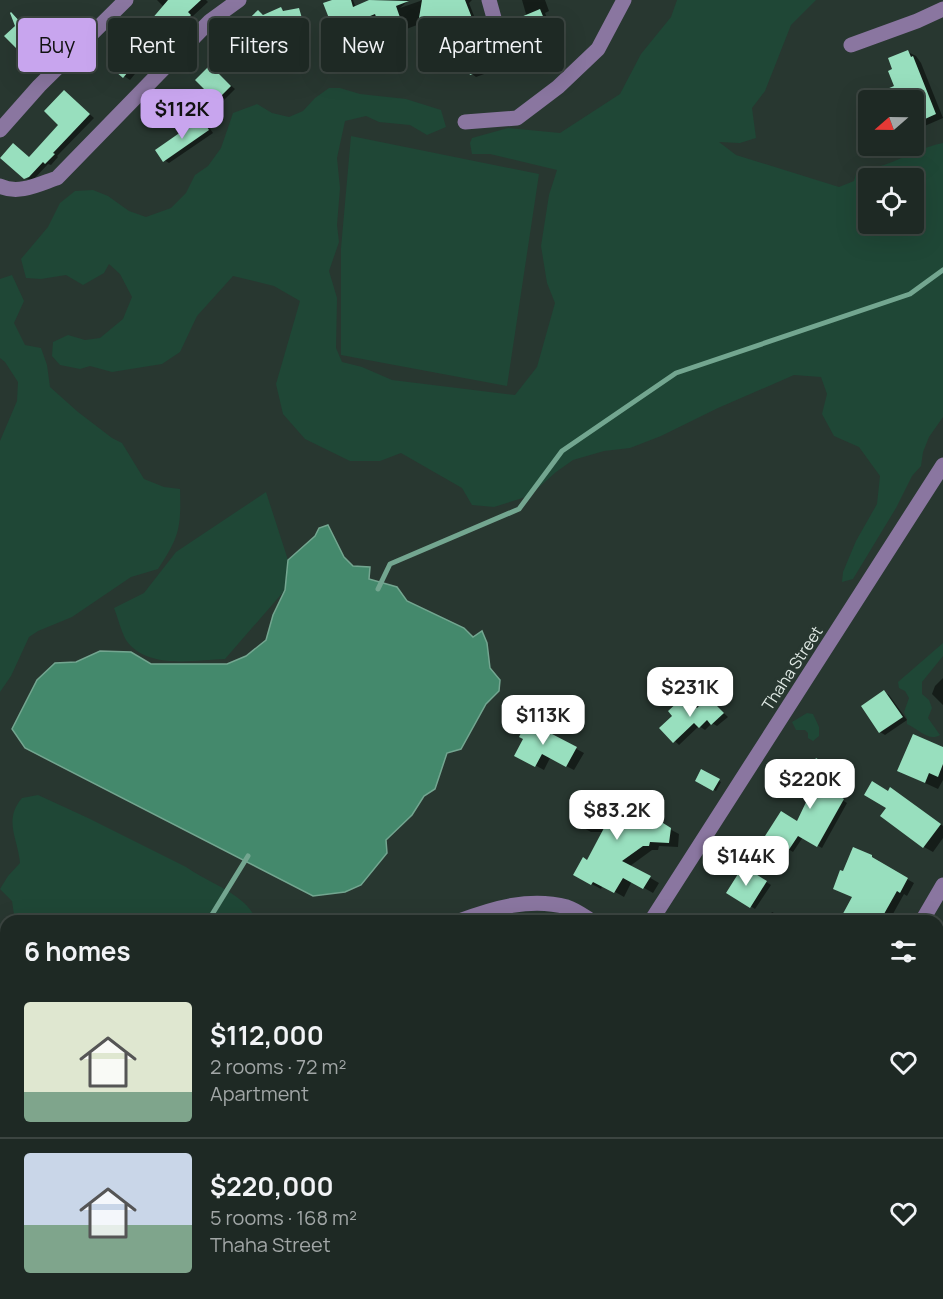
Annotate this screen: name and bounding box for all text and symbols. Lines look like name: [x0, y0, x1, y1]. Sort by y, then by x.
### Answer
chip: Buy: [18, 18, 96, 72]
chip: Rent: [108, 18, 197, 72]
chip: Filters: [209, 18, 309, 72]
chip: New: [321, 18, 406, 72]
chip: Apartment: [418, 18, 564, 72]
pin: $112K: [140, 89, 224, 140]
north arrow: [858, 90, 924, 156]
map controls: [858, 90, 924, 234]
text: $112K: [155, 95, 209, 122]
button: locate: [858, 168, 924, 234]
street label: Thaha Street: [756, 622, 828, 714]
pin: $231K: [648, 667, 732, 718]
text: $231K: [661, 673, 719, 700]
pin: $113K: [501, 695, 585, 746]
text: $113K: [516, 701, 570, 728]
pin: $220K: [768, 759, 852, 810]
text: $220K: [779, 765, 841, 792]
pin: $83.2K: [568, 790, 666, 841]
text: $83.2K: [583, 796, 651, 823]
pin: $144K: [704, 836, 788, 887]
text: $144K: [717, 842, 775, 869]
text: 6 homes: [24, 933, 131, 969]
icon: filters: [887, 935, 920, 968]
text: $112,000: [210, 1017, 324, 1053]
icon: home: [72, 1026, 144, 1098]
icon: heart: [887, 1046, 920, 1079]
text: 2 rooms · 72 m²: [210, 1053, 346, 1080]
text: Apartment: [210, 1080, 309, 1107]
text: $220,000: [210, 1168, 334, 1204]
icon: home: [72, 1177, 144, 1249]
icon: heart: [887, 1197, 920, 1230]
text: 5 rooms · 168 m²: [210, 1204, 357, 1231]
text: Thaha Street: [210, 1231, 331, 1258]

